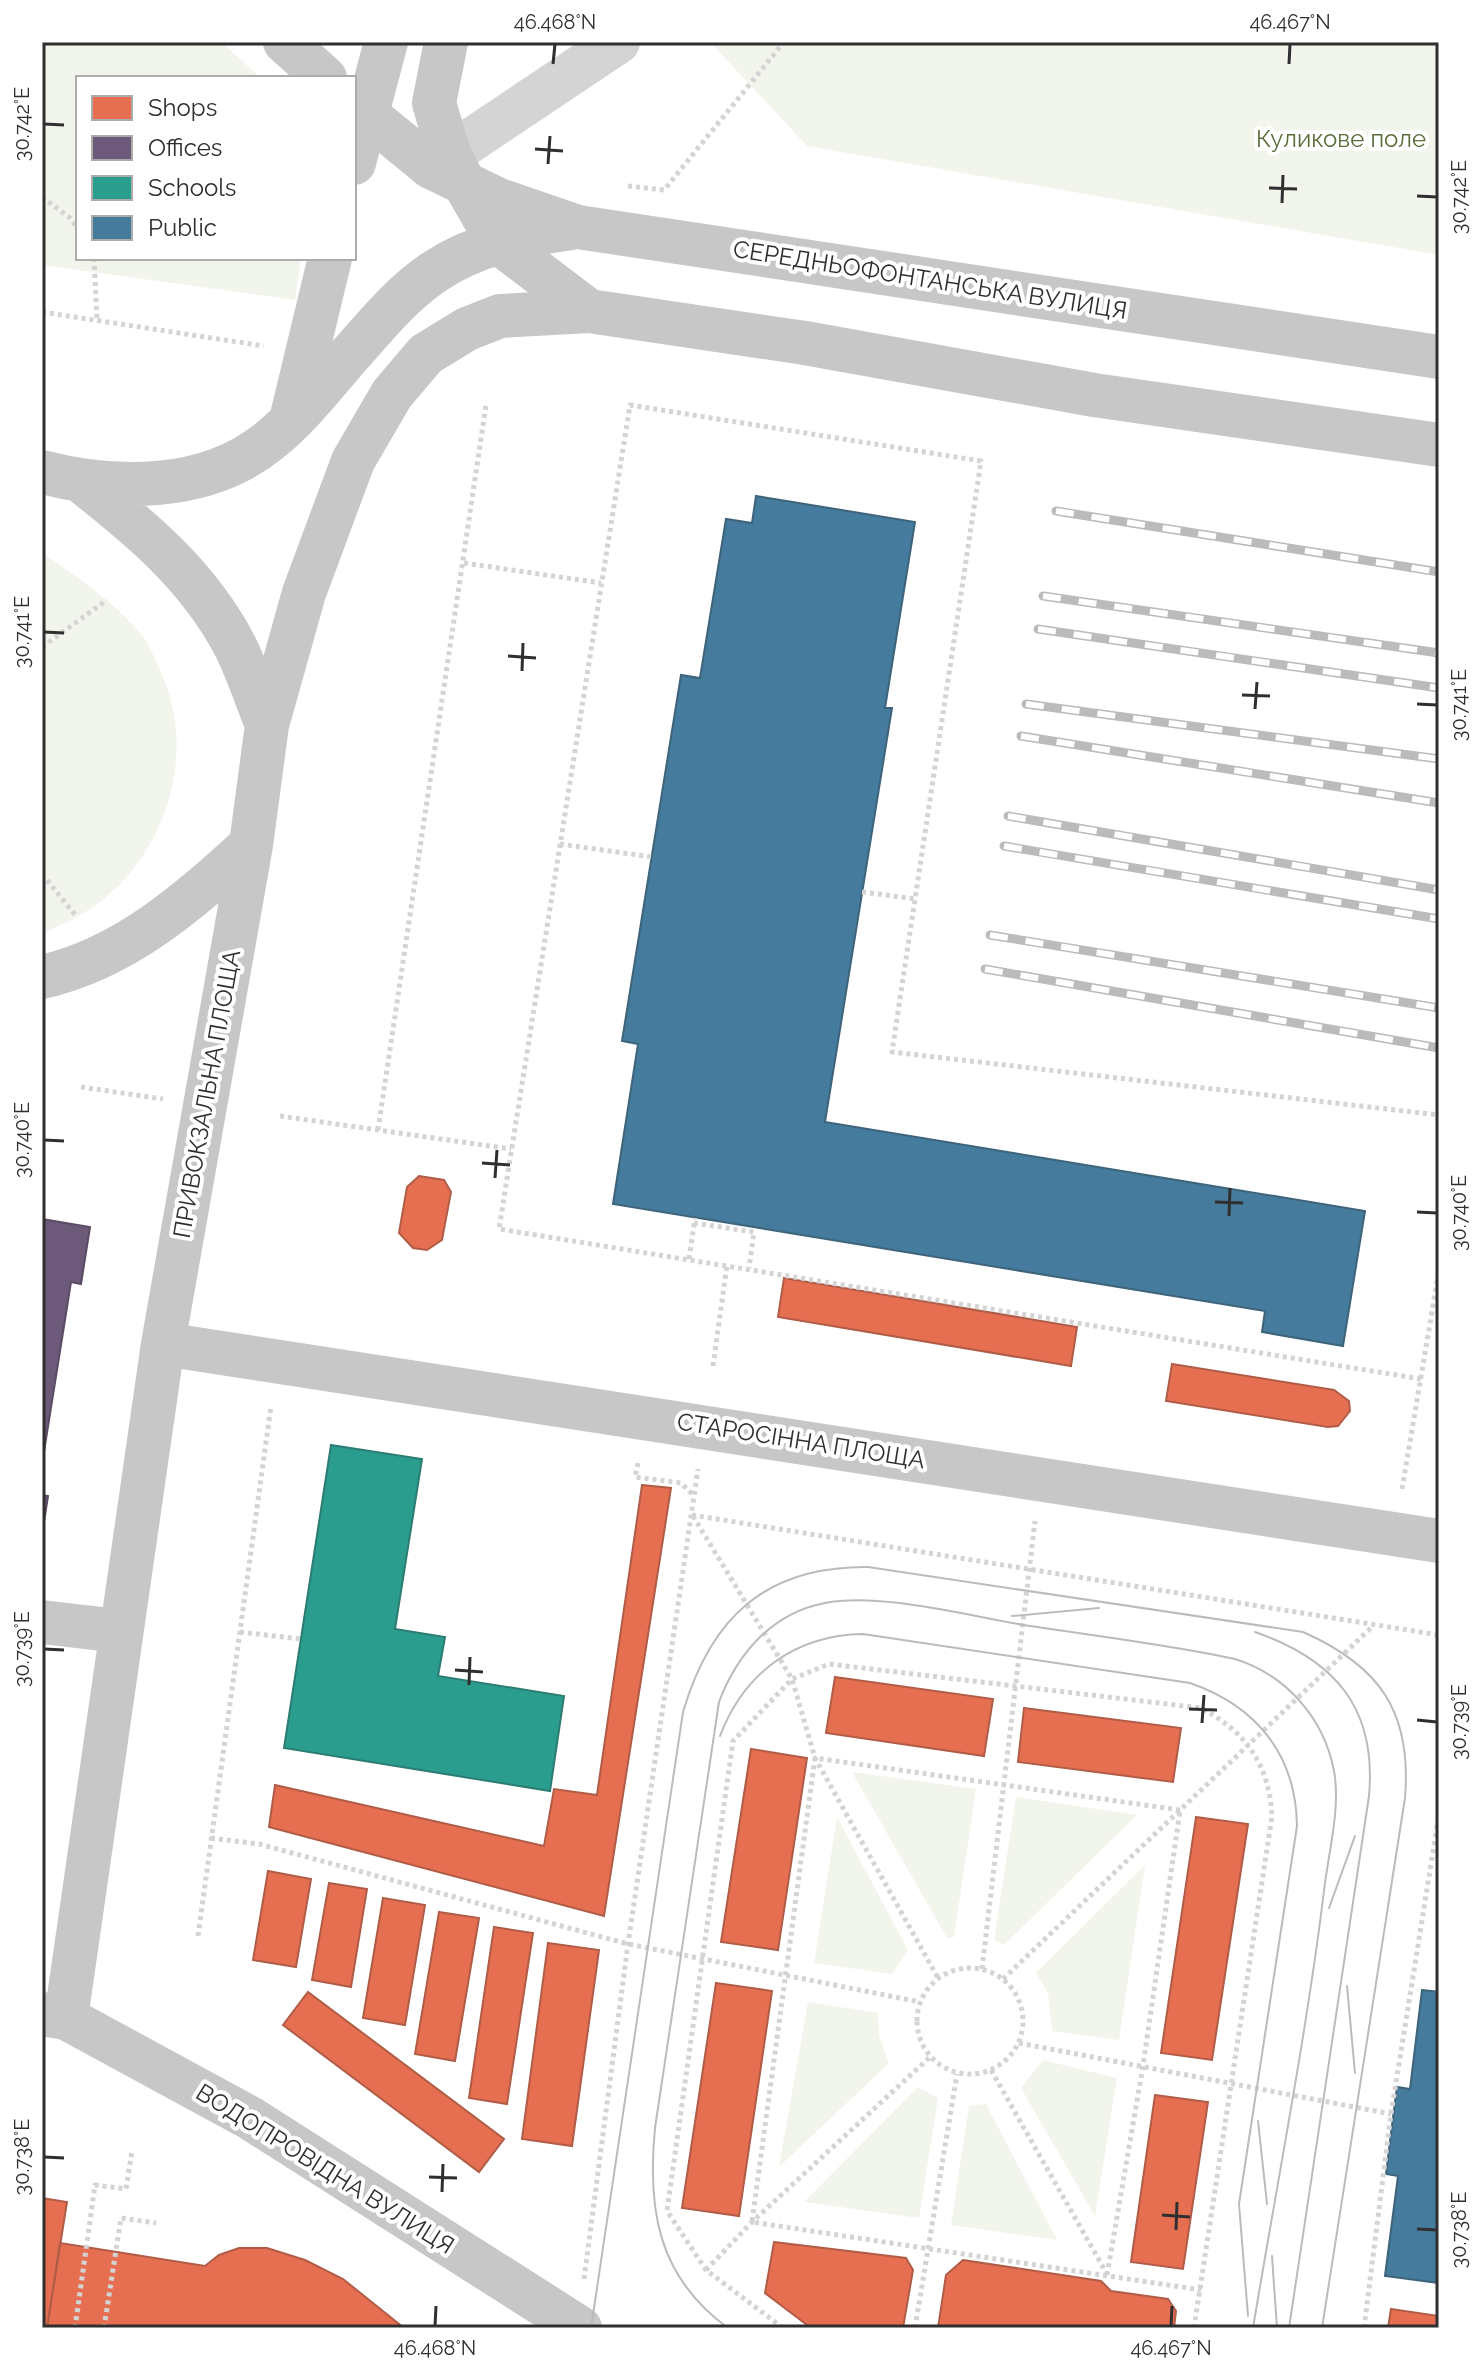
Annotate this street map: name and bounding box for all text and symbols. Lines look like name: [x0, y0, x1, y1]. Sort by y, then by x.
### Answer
text: 46.468°N: [514, 10, 596, 34]
text: 46.467°N: [1249, 10, 1331, 34]
legend: [76, 76, 356, 260]
text: 30.742°E: [10, 87, 34, 161]
text: Shops: [148, 93, 217, 122]
park label: Куликове поле: [1256, 124, 1426, 153]
text: Offices: [148, 133, 222, 162]
text: 30.742°E: [1447, 160, 1471, 234]
text: Schools: [148, 173, 236, 202]
text: Public: [148, 213, 217, 242]
street label: СЕРЕДНЬОФОНТАНСЬКА ВУЛИЦЯ: [731, 234, 1129, 325]
text: 30.741°E: [10, 596, 34, 668]
text: 30.741°E: [1447, 669, 1471, 741]
street label: ПРИВОКЗАЛЬНА ПЛОЩА: [167, 947, 246, 1240]
text: 30.740°E: [10, 1102, 34, 1178]
text: 30.740°E: [1447, 1175, 1471, 1251]
street label: СТАРОСІННА ПЛОЩА: [675, 1407, 927, 1474]
text: 30.739°E: [10, 1611, 34, 1687]
text: 30.739°E: [1447, 1684, 1471, 1760]
street label: ВОДОПРОВІДНА ВУЛИЦЯ: [191, 2077, 460, 2260]
text: 30.738°E: [10, 2119, 34, 2195]
text: 30.738°E: [1447, 2192, 1471, 2268]
text: 46.468°N: [394, 2336, 476, 2360]
text: 46.467°N: [1130, 2336, 1212, 2360]

